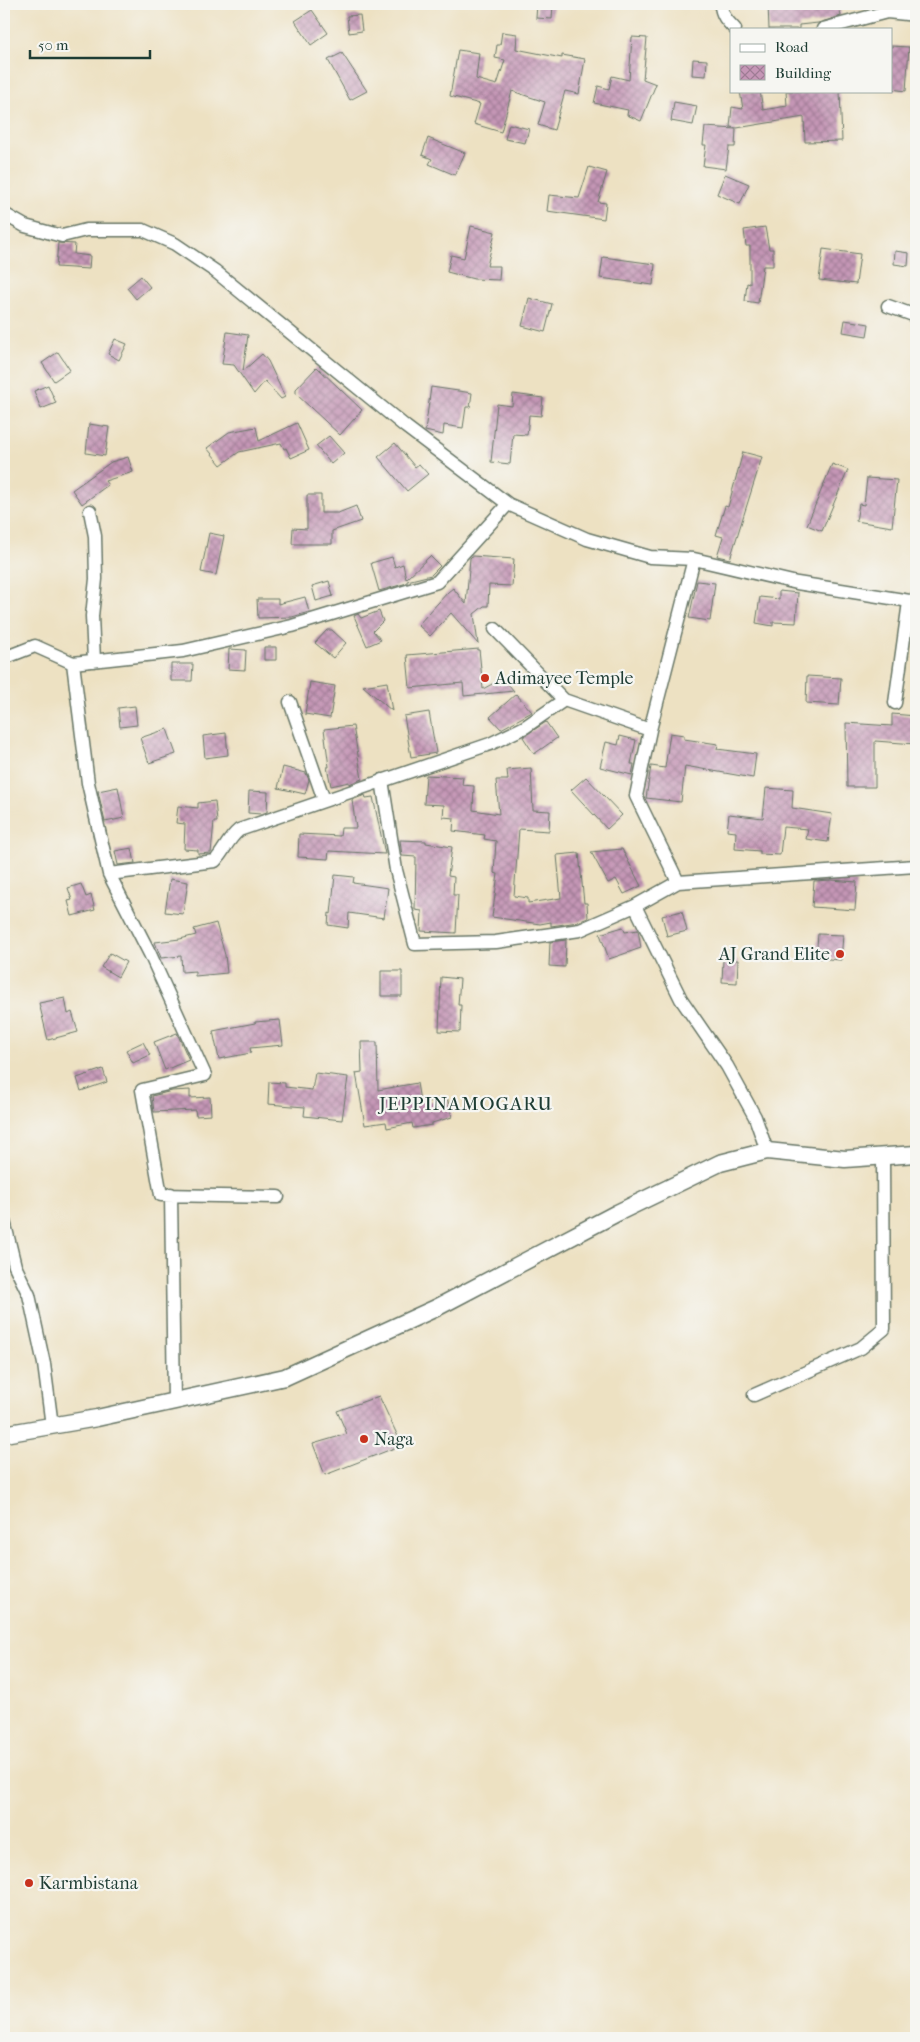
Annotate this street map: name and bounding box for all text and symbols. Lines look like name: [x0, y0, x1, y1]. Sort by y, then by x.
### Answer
scale bar: [30, 28, 150, 60]
legend: [730, 28, 892, 92]
text: 50 m: [38, 36, 69, 54]
text: Road: [775, 38, 809, 56]
text: Building: [775, 64, 832, 82]
place label: Adimayee Temple: [494, 668, 634, 689]
marker: Adimayee Temple: [479, 672, 491, 684]
place label: AJ Grand Elite: [718, 944, 830, 965]
marker: AJ Grand Elite: [834, 948, 846, 960]
district label: JEPPINAMOGARU: [377, 1093, 553, 1115]
place label: Naga: [374, 1429, 414, 1450]
marker: Naga: [358, 1433, 370, 1445]
place label: Karmbistana: [39, 1873, 139, 1894]
marker: Karmbistana: [23, 1877, 35, 1889]

